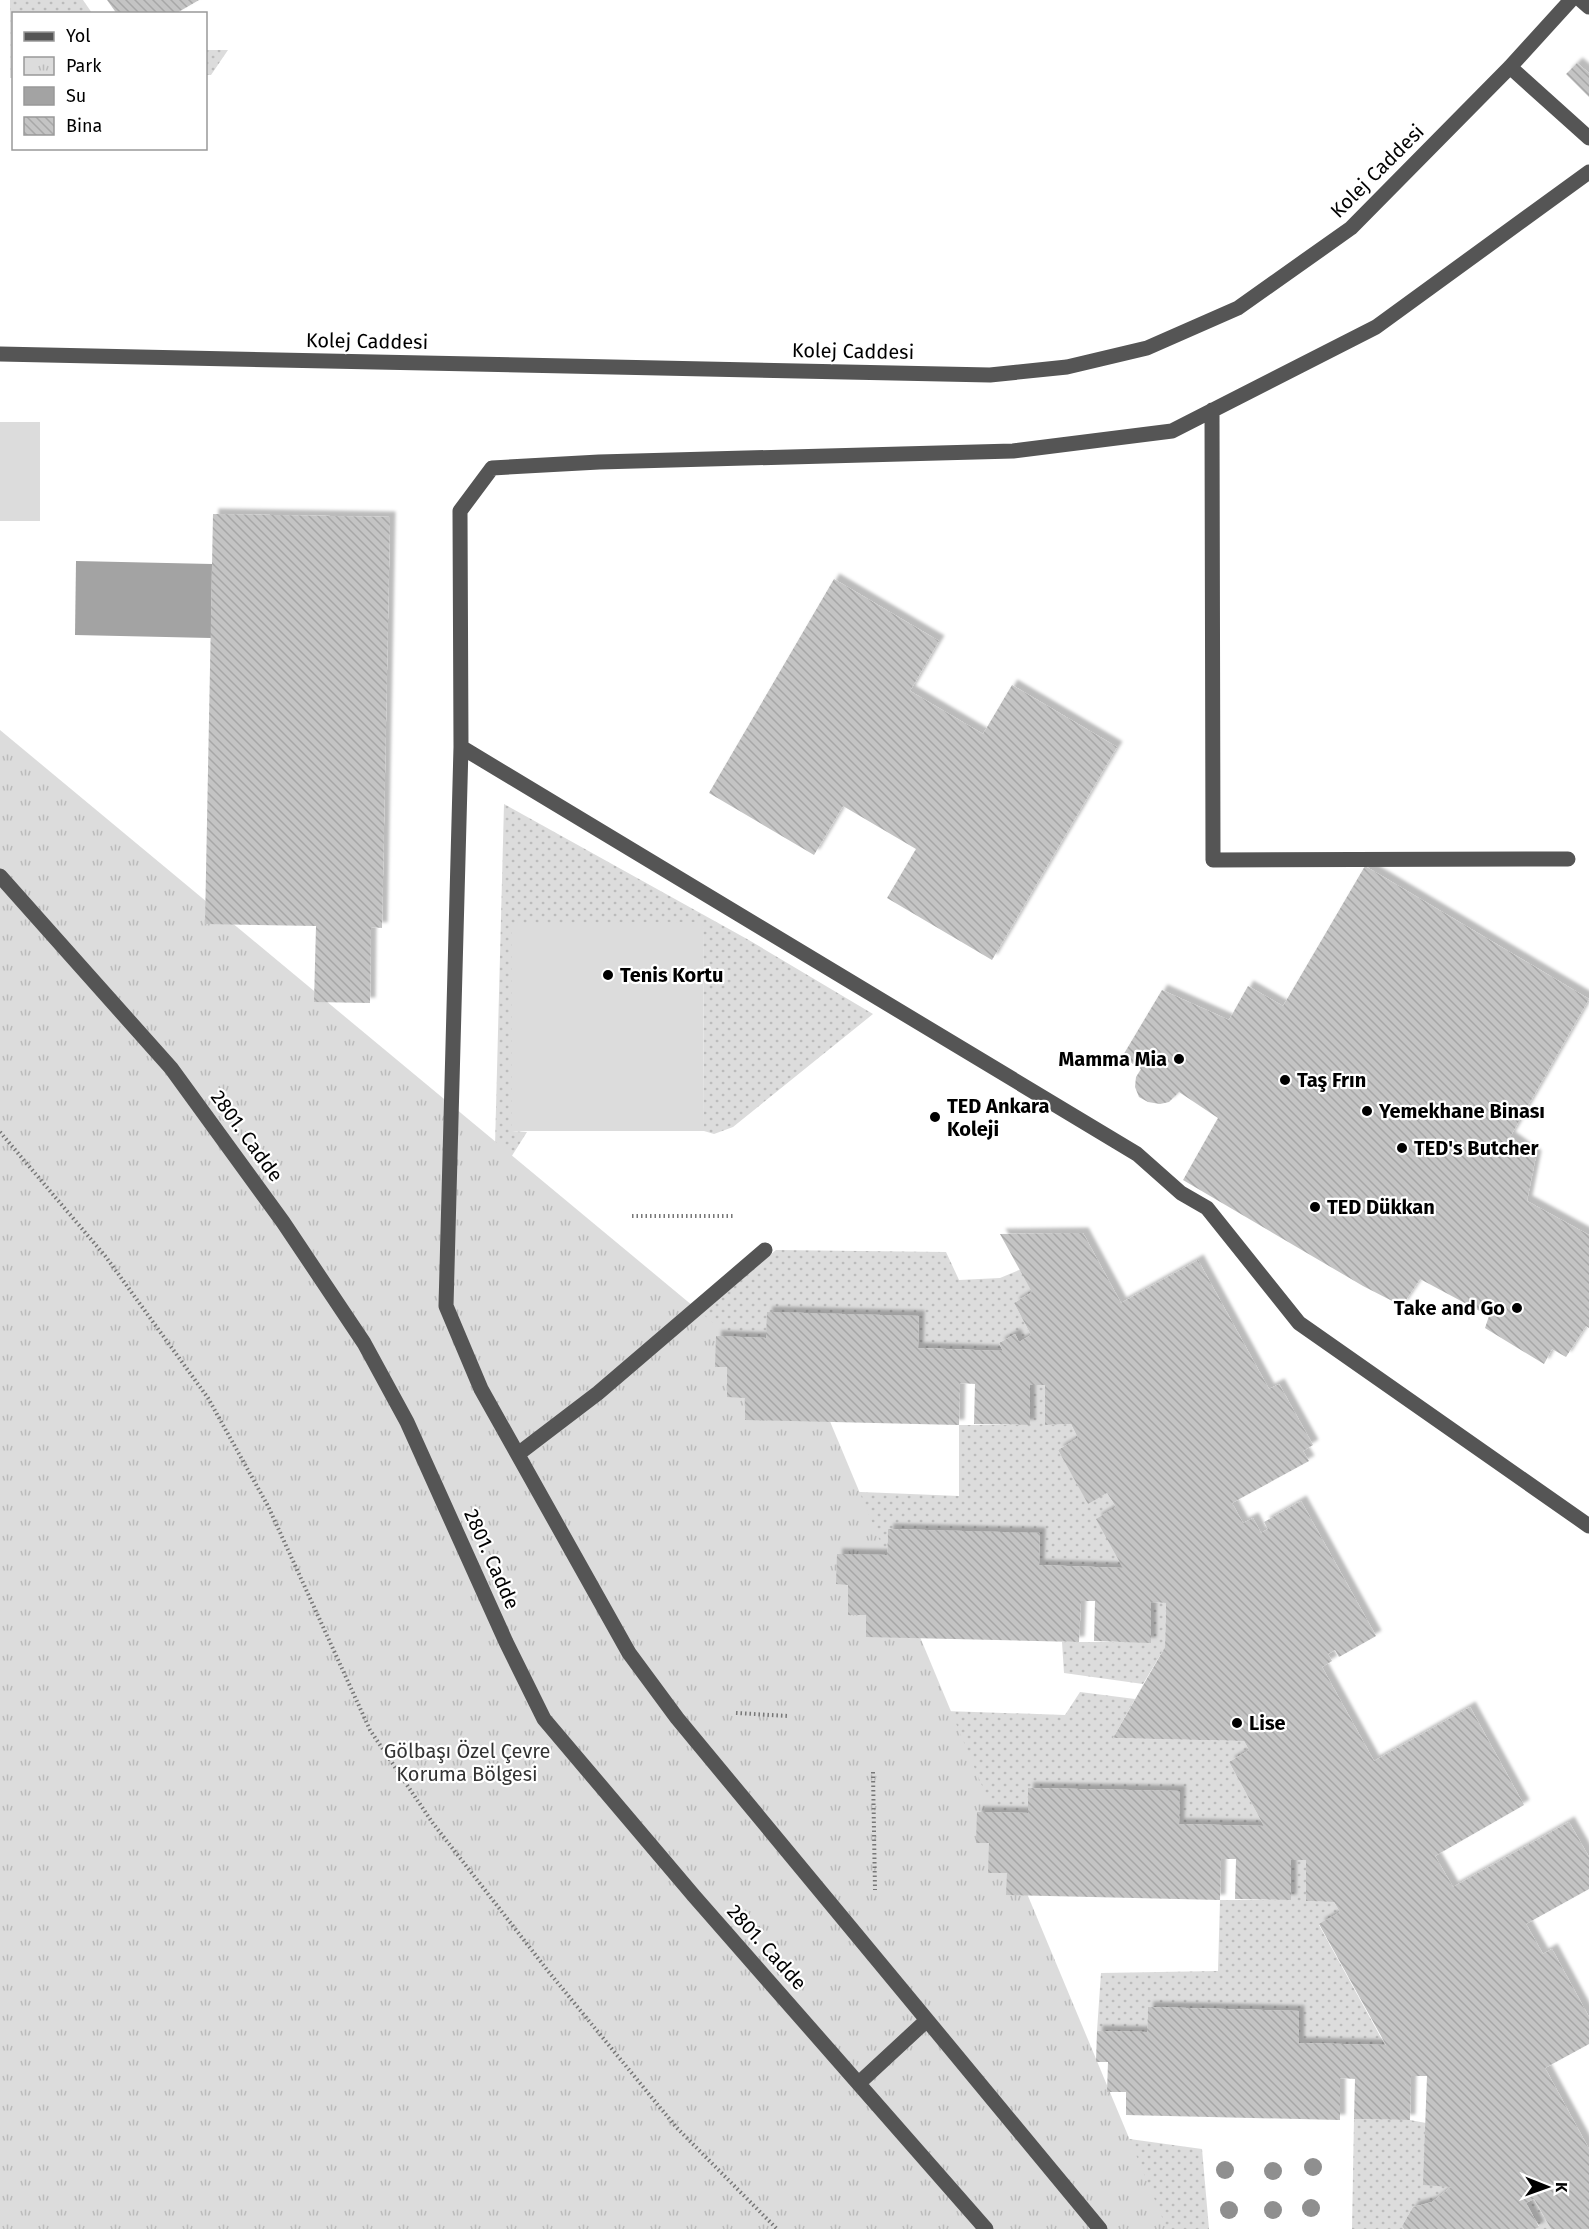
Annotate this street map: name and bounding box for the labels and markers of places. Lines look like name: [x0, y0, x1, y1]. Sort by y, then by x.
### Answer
place label: Tenis Kortu: [620, 963, 723, 987]
marker: Tenis Kortu: [601, 968, 615, 982]
place label: Mamma Mia: [1059, 1047, 1167, 1071]
marker: Mamma Mia: [1172, 1052, 1186, 1066]
place label: Taş Frın: [1297, 1068, 1366, 1092]
marker: Taş Frın: [1278, 1073, 1292, 1087]
place label: TED Ankara Koleji: [947, 1094, 1049, 1141]
place label: Yemekhane Binası: [1378, 1099, 1545, 1123]
marker: Yemekhane Binası: [1360, 1104, 1374, 1118]
marker: TED Ankara Koleji: [928, 1110, 942, 1124]
place label: TED's Butcher: [1414, 1136, 1540, 1160]
marker: TED's Butcher: [1395, 1141, 1409, 1155]
place label: TED Dükkan: [1327, 1195, 1435, 1219]
marker: TED Dükkan: [1308, 1200, 1322, 1214]
place label: Take and Go: [1394, 1296, 1505, 1320]
marker: Take and Go: [1510, 1301, 1524, 1315]
place label: Lise: [1249, 1711, 1286, 1735]
marker: Lise: [1230, 1716, 1244, 1730]

